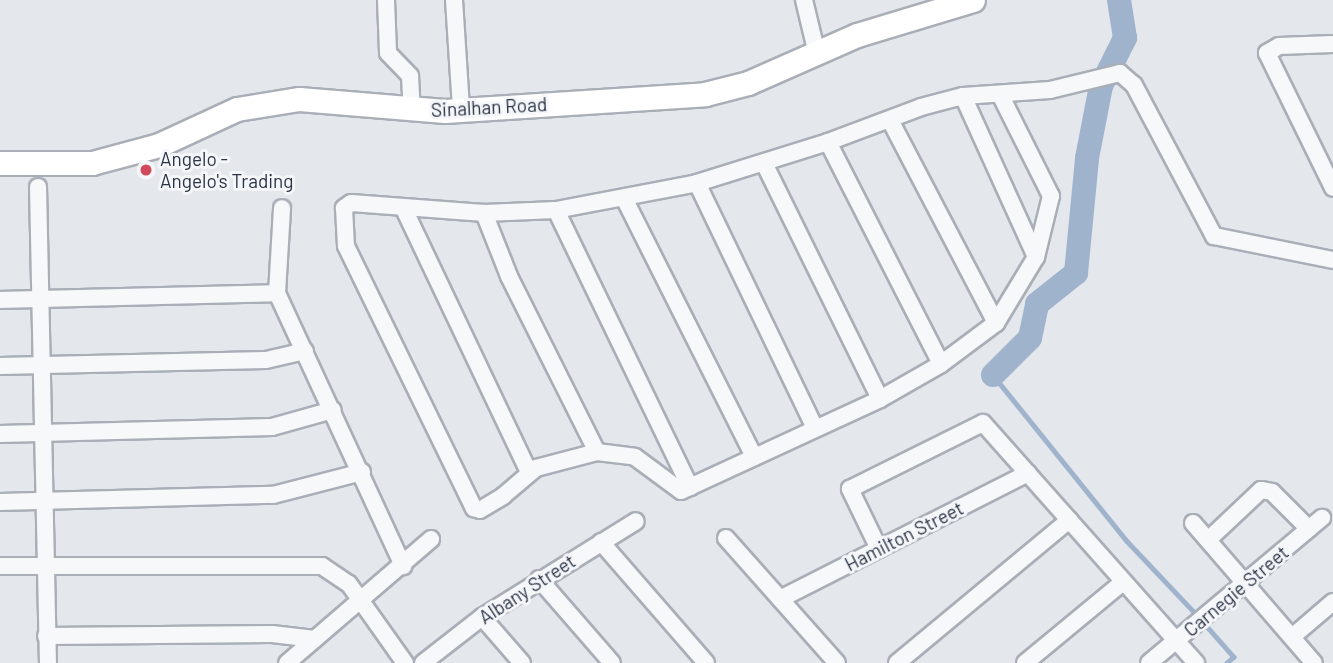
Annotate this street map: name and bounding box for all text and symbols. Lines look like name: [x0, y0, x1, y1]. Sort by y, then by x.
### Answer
street label: Sinalhan Road: [430, 93, 548, 121]
place label: Angelo - Angelo's Trading: [160, 148, 294, 192]
marker: Angelo - Angelo's Trading: [138, 162, 154, 178]
street label: Hamilton Street: [841, 496, 967, 576]
street label: Carnegie Street: [1179, 541, 1293, 641]
street label: Albany Street: [474, 549, 580, 629]

